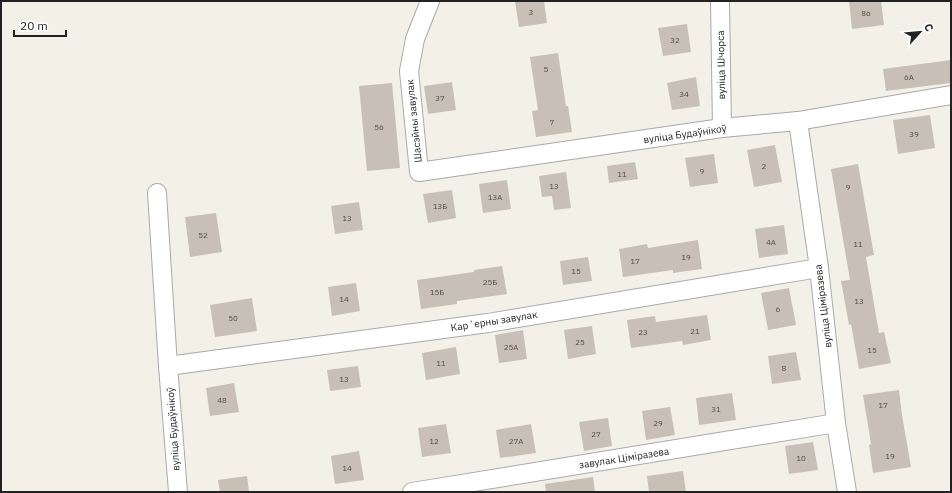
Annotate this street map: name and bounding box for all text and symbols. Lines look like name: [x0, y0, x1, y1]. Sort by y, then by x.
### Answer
house number: 3: [529, 7, 534, 17]
house number: 86: [861, 8, 871, 18]
scale bar: [14, 12, 66, 38]
north arrow: [900, 12, 940, 52]
text: 20 m: [20, 18, 48, 33]
text: С: [921, 21, 937, 34]
street label: вуліца Шчорса: [714, 30, 728, 100]
house number: 32: [670, 35, 680, 45]
house number: 5: [544, 64, 549, 74]
house number: 6А: [904, 72, 914, 82]
street label: Шасэйны завулак: [403, 78, 425, 163]
house number: 34: [679, 89, 689, 99]
house number: 37: [435, 93, 445, 103]
house number: 7: [550, 117, 555, 127]
house number: 56: [374, 122, 384, 132]
street label: вуліца Будаўнікоў: [643, 122, 727, 146]
house number: 39: [909, 129, 919, 139]
house number: 2: [762, 161, 767, 171]
house number: 9: [700, 166, 705, 176]
house number: 11: [617, 169, 627, 179]
house number: 13: [549, 181, 559, 191]
house number: 9: [846, 182, 851, 192]
house number: 13А: [488, 192, 502, 202]
house number: 13Б: [433, 201, 447, 211]
house number: 13: [342, 213, 352, 223]
house number: 52: [198, 230, 208, 240]
house number: 4А: [766, 237, 776, 247]
house number: 11: [853, 239, 863, 249]
house number: 19: [681, 252, 691, 262]
house number: 17: [630, 256, 640, 266]
street label: вуліца Ціміразева: [811, 263, 835, 348]
house number: 15: [571, 266, 581, 276]
house number: 25Б: [483, 277, 497, 287]
house number: 15Б: [430, 287, 444, 297]
house number: 14: [339, 294, 349, 304]
house number: 13: [854, 296, 864, 306]
house number: 6: [776, 304, 781, 314]
street label: Карʼерны завулак: [450, 308, 539, 334]
house number: 50: [228, 313, 238, 323]
house number: 21: [690, 326, 700, 336]
house number: 23: [638, 327, 648, 337]
house number: 25: [575, 337, 585, 347]
house number: 25А: [504, 342, 518, 352]
house number: 15: [867, 345, 877, 355]
house number: 11: [436, 358, 446, 368]
house number: 8: [782, 363, 787, 373]
house number: 13: [339, 374, 349, 384]
street label: вуліца Будаўнікоў: [164, 387, 182, 471]
house number: 48: [217, 395, 227, 405]
house number: 17: [878, 400, 888, 410]
house number: 31: [711, 404, 721, 414]
house number: 29: [653, 418, 663, 428]
house number: 27: [591, 429, 601, 439]
house number: 12: [429, 436, 439, 446]
house number: 27А: [509, 436, 523, 446]
street label: завулак Ціміразева: [578, 444, 671, 472]
house number: 19: [885, 451, 895, 461]
house number: 10: [796, 453, 806, 463]
house number: 14: [342, 463, 352, 473]

